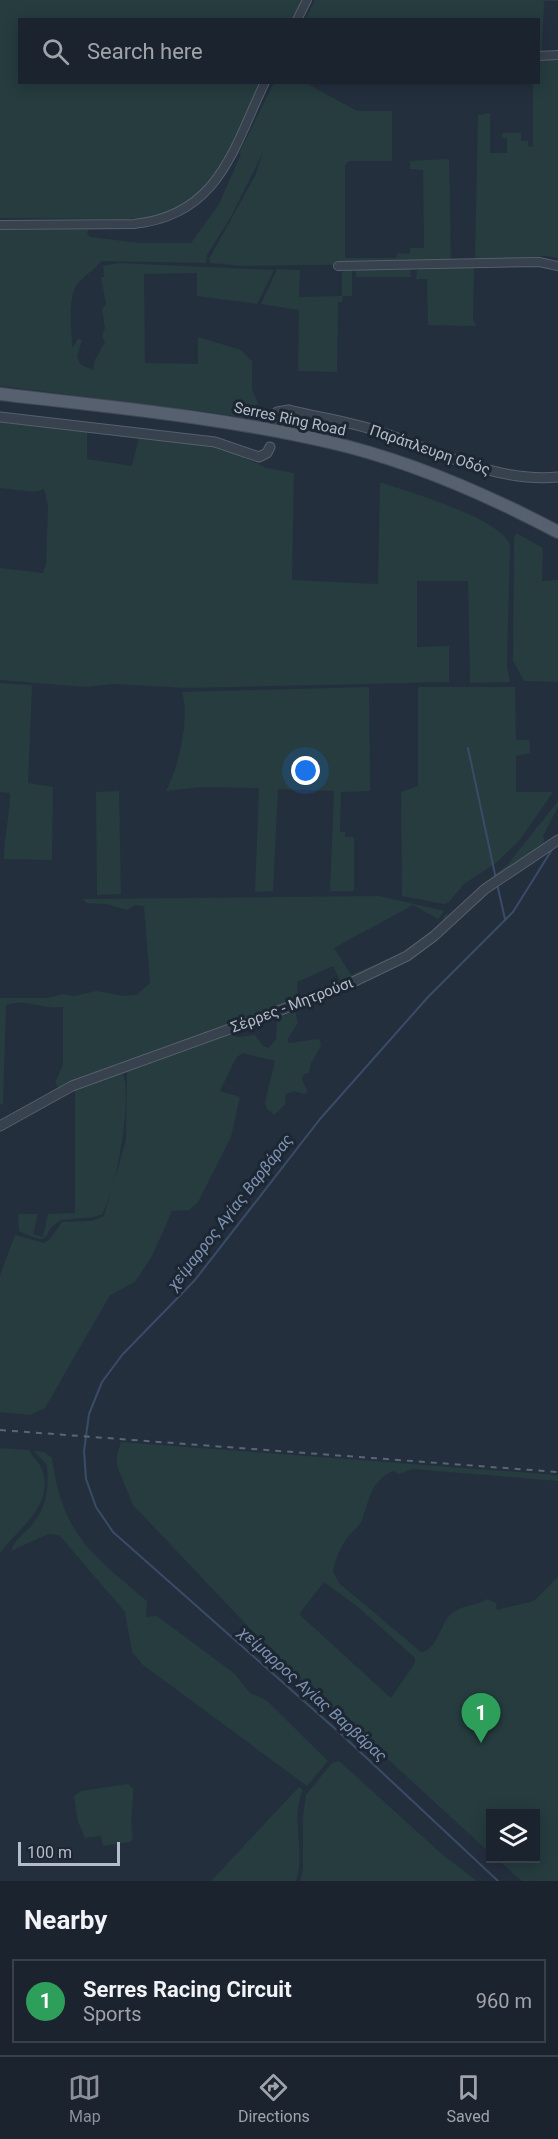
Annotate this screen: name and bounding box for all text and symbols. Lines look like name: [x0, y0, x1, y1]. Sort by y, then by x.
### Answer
search box: [18, 18, 540, 84]
icon: search: [39, 35, 72, 68]
text: Search here: [87, 39, 203, 64]
street label: Serres Ring Road: [232, 398, 348, 440]
street label: Παράπλευρη Οδός: [368, 421, 492, 479]
your location: [291, 756, 320, 785]
street label: Σέρρες - Μητρούσι: [228, 973, 356, 1037]
water label: χείμαρρος Αγίας Βαρβάρας: [162, 1130, 297, 1295]
water label: χείμαρρος Αγίας Βαρβάρας: [234, 1622, 391, 1766]
pin: 1: [462, 1694, 500, 1743]
map controls: [486, 1809, 540, 1863]
button: layers: [486, 1809, 540, 1863]
scale bar: [18, 1839, 120, 1866]
text: 100 m: [27, 1843, 72, 1862]
text: Nearby: [24, 1905, 107, 1935]
text: Serres Racing Circuit: [83, 1977, 292, 2002]
text: 1: [40, 1989, 51, 2013]
text: 960 m: [476, 1989, 532, 2013]
text: Sports: [83, 2002, 142, 2026]
tab: Map: [68, 2071, 101, 2126]
tab: Directions: [238, 2071, 310, 2126]
tab: Saved: [446, 2071, 490, 2126]

